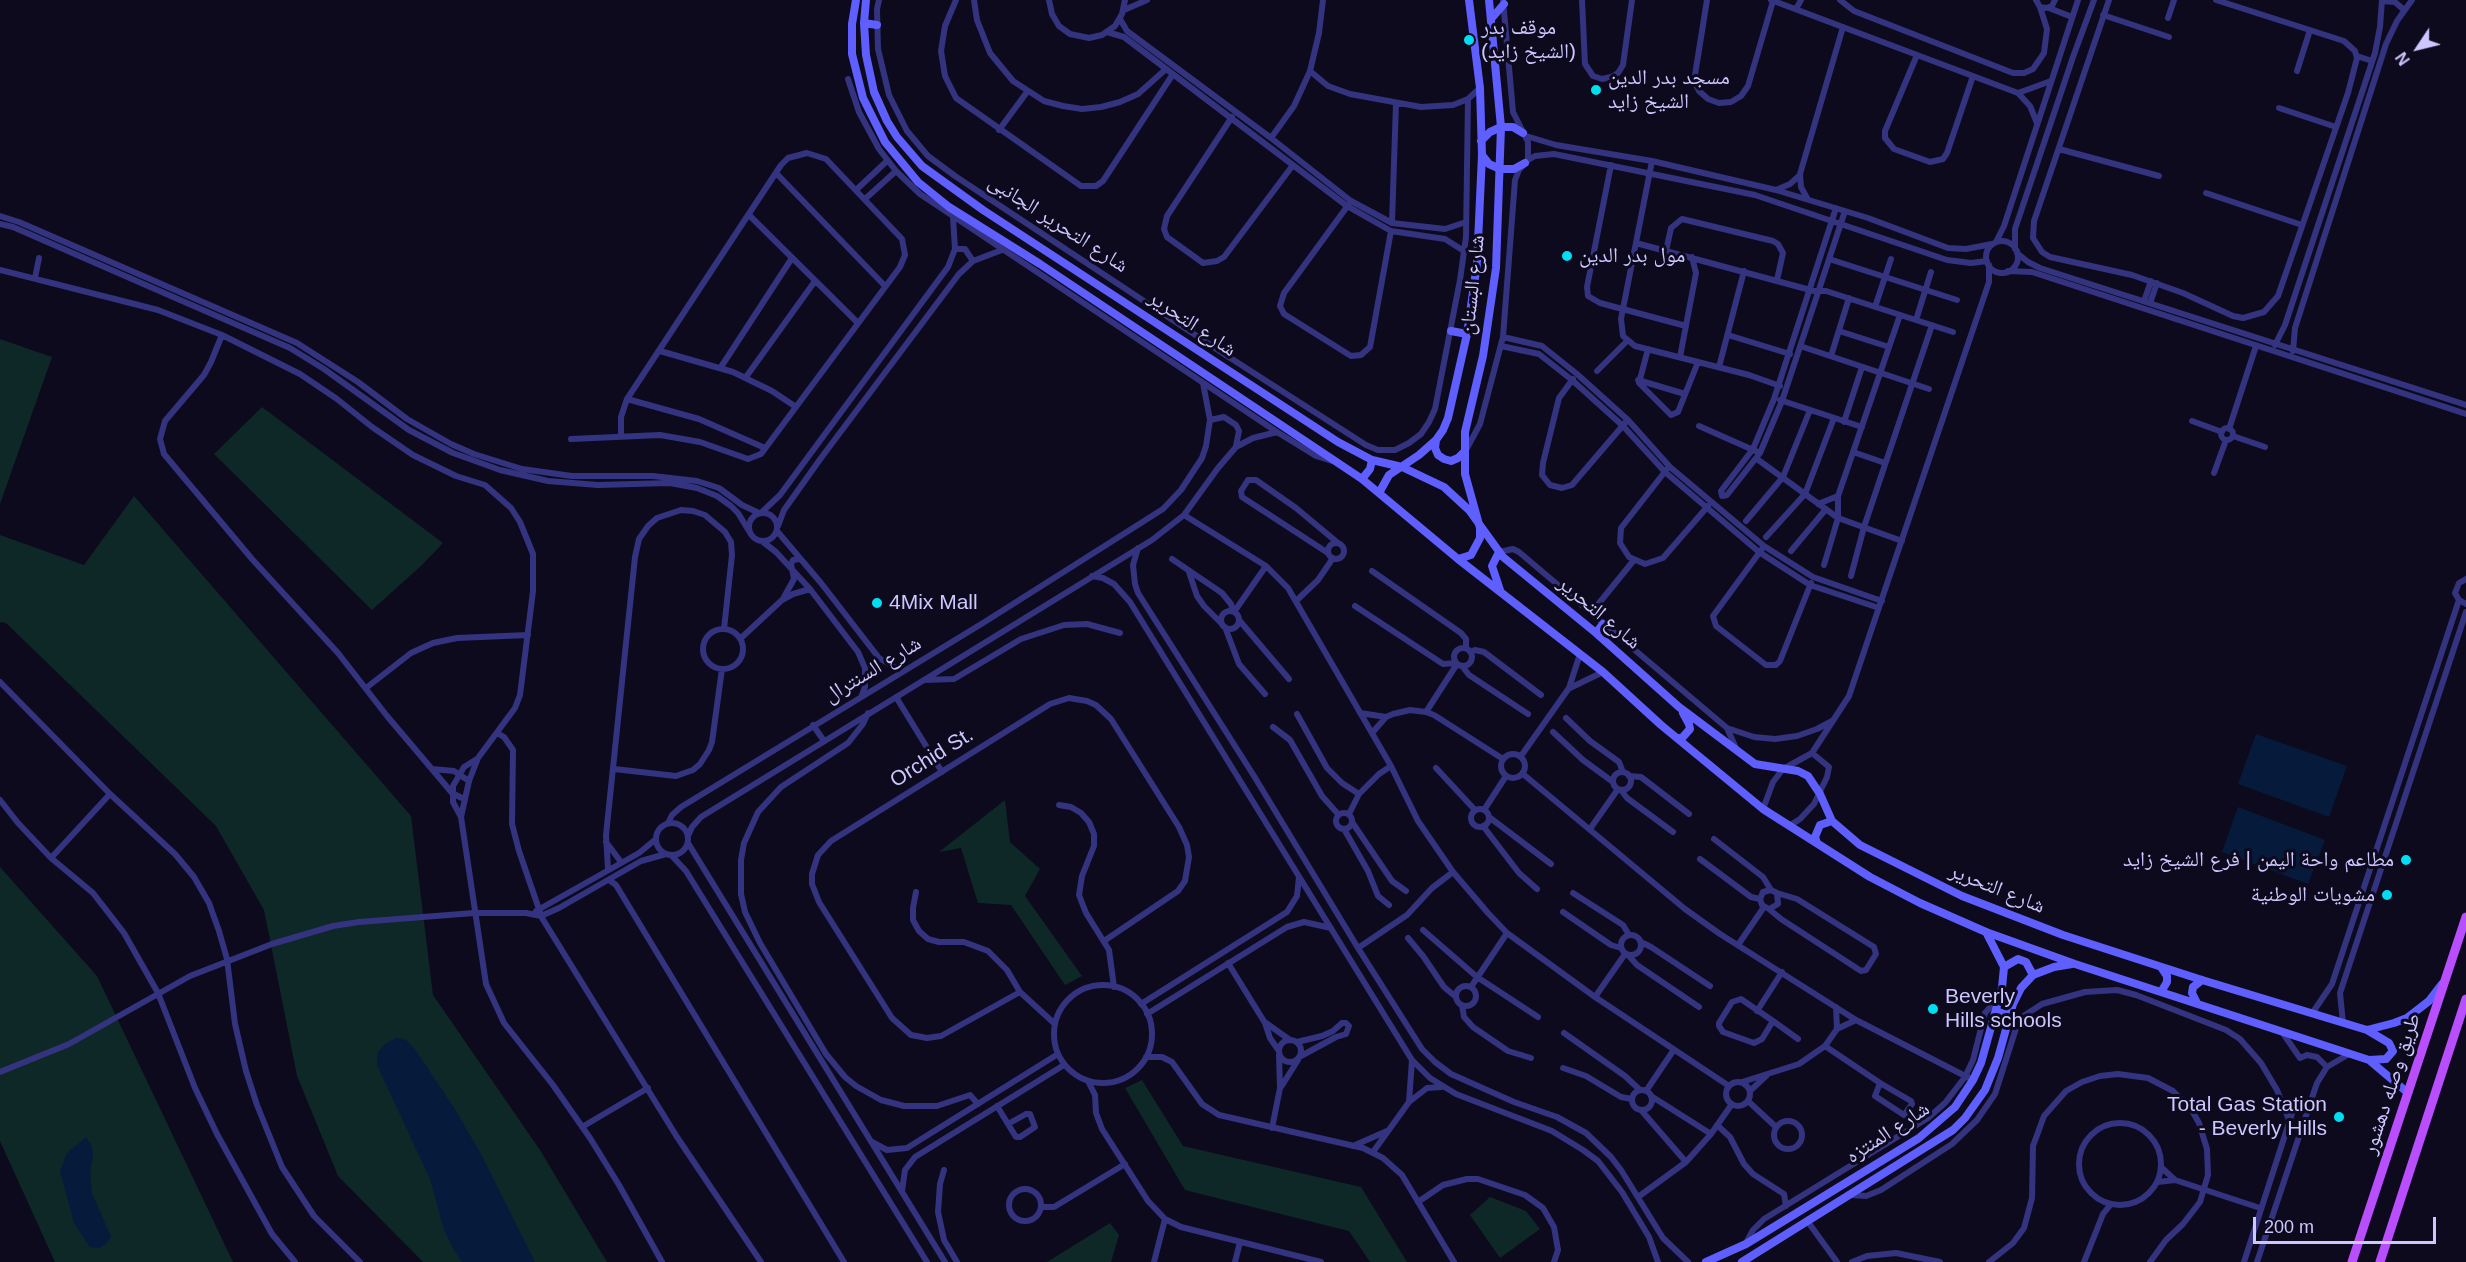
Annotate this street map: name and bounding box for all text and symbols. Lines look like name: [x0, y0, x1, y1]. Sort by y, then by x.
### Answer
place label: موقف بدر (الشيخ زايد): [1481, 15, 1576, 65]
north arrow: [2388, 18, 2448, 78]
marker: موقف بدر (الشيخ زايد): [1462, 33, 1476, 47]
text: N: [2393, 49, 2413, 68]
place label: مسجد بدر الدين الشيخ زايد: [1608, 65, 1730, 115]
marker: مسجد بدر الدين الشيخ زايد: [1589, 83, 1603, 97]
street label: شارع التحرير الجانبى: [983, 169, 1133, 279]
street label: شارع البستان: [1455, 234, 1491, 336]
place label: مول بدر الدين: [1579, 243, 1685, 269]
marker: مول بدر الدين: [1560, 249, 1574, 263]
street label: شارع التحرير: [1143, 285, 1241, 363]
street label: شارع التحرير: [1552, 571, 1646, 655]
place label: 4Mix Mall: [889, 590, 978, 616]
marker: 4Mix Mall: [870, 596, 884, 610]
street label: شارع السنترال: [820, 631, 926, 709]
street label: Orchid St.: [886, 723, 978, 793]
place label: مطاعم واحة اليمن | فرع الشيخ زايد: [2123, 847, 2394, 873]
marker: مطاعم واحة اليمن | فرع الشيخ زايد: [2399, 853, 2413, 867]
street label: شارع التحرير: [1945, 858, 2049, 920]
place label: مشويات الوطنية: [2251, 882, 2375, 908]
marker: مشويات الوطنية: [2380, 888, 2394, 902]
place label: Beverly Hills schools: [1945, 984, 2062, 1034]
marker: Beverly Hills schools: [1926, 1002, 1940, 1016]
street label: طريق وصله دهشور: [2357, 1010, 2427, 1158]
place label: Total Gas Station - Beverly Hills: [2167, 1092, 2327, 1142]
street label: شارع المنتزه: [1841, 1097, 1935, 1169]
marker: Total Gas Station - Beverly Hills: [2332, 1110, 2346, 1124]
scale bar: [2256, 1205, 2439, 1243]
text: 200 m: [2264, 1217, 2314, 1237]

